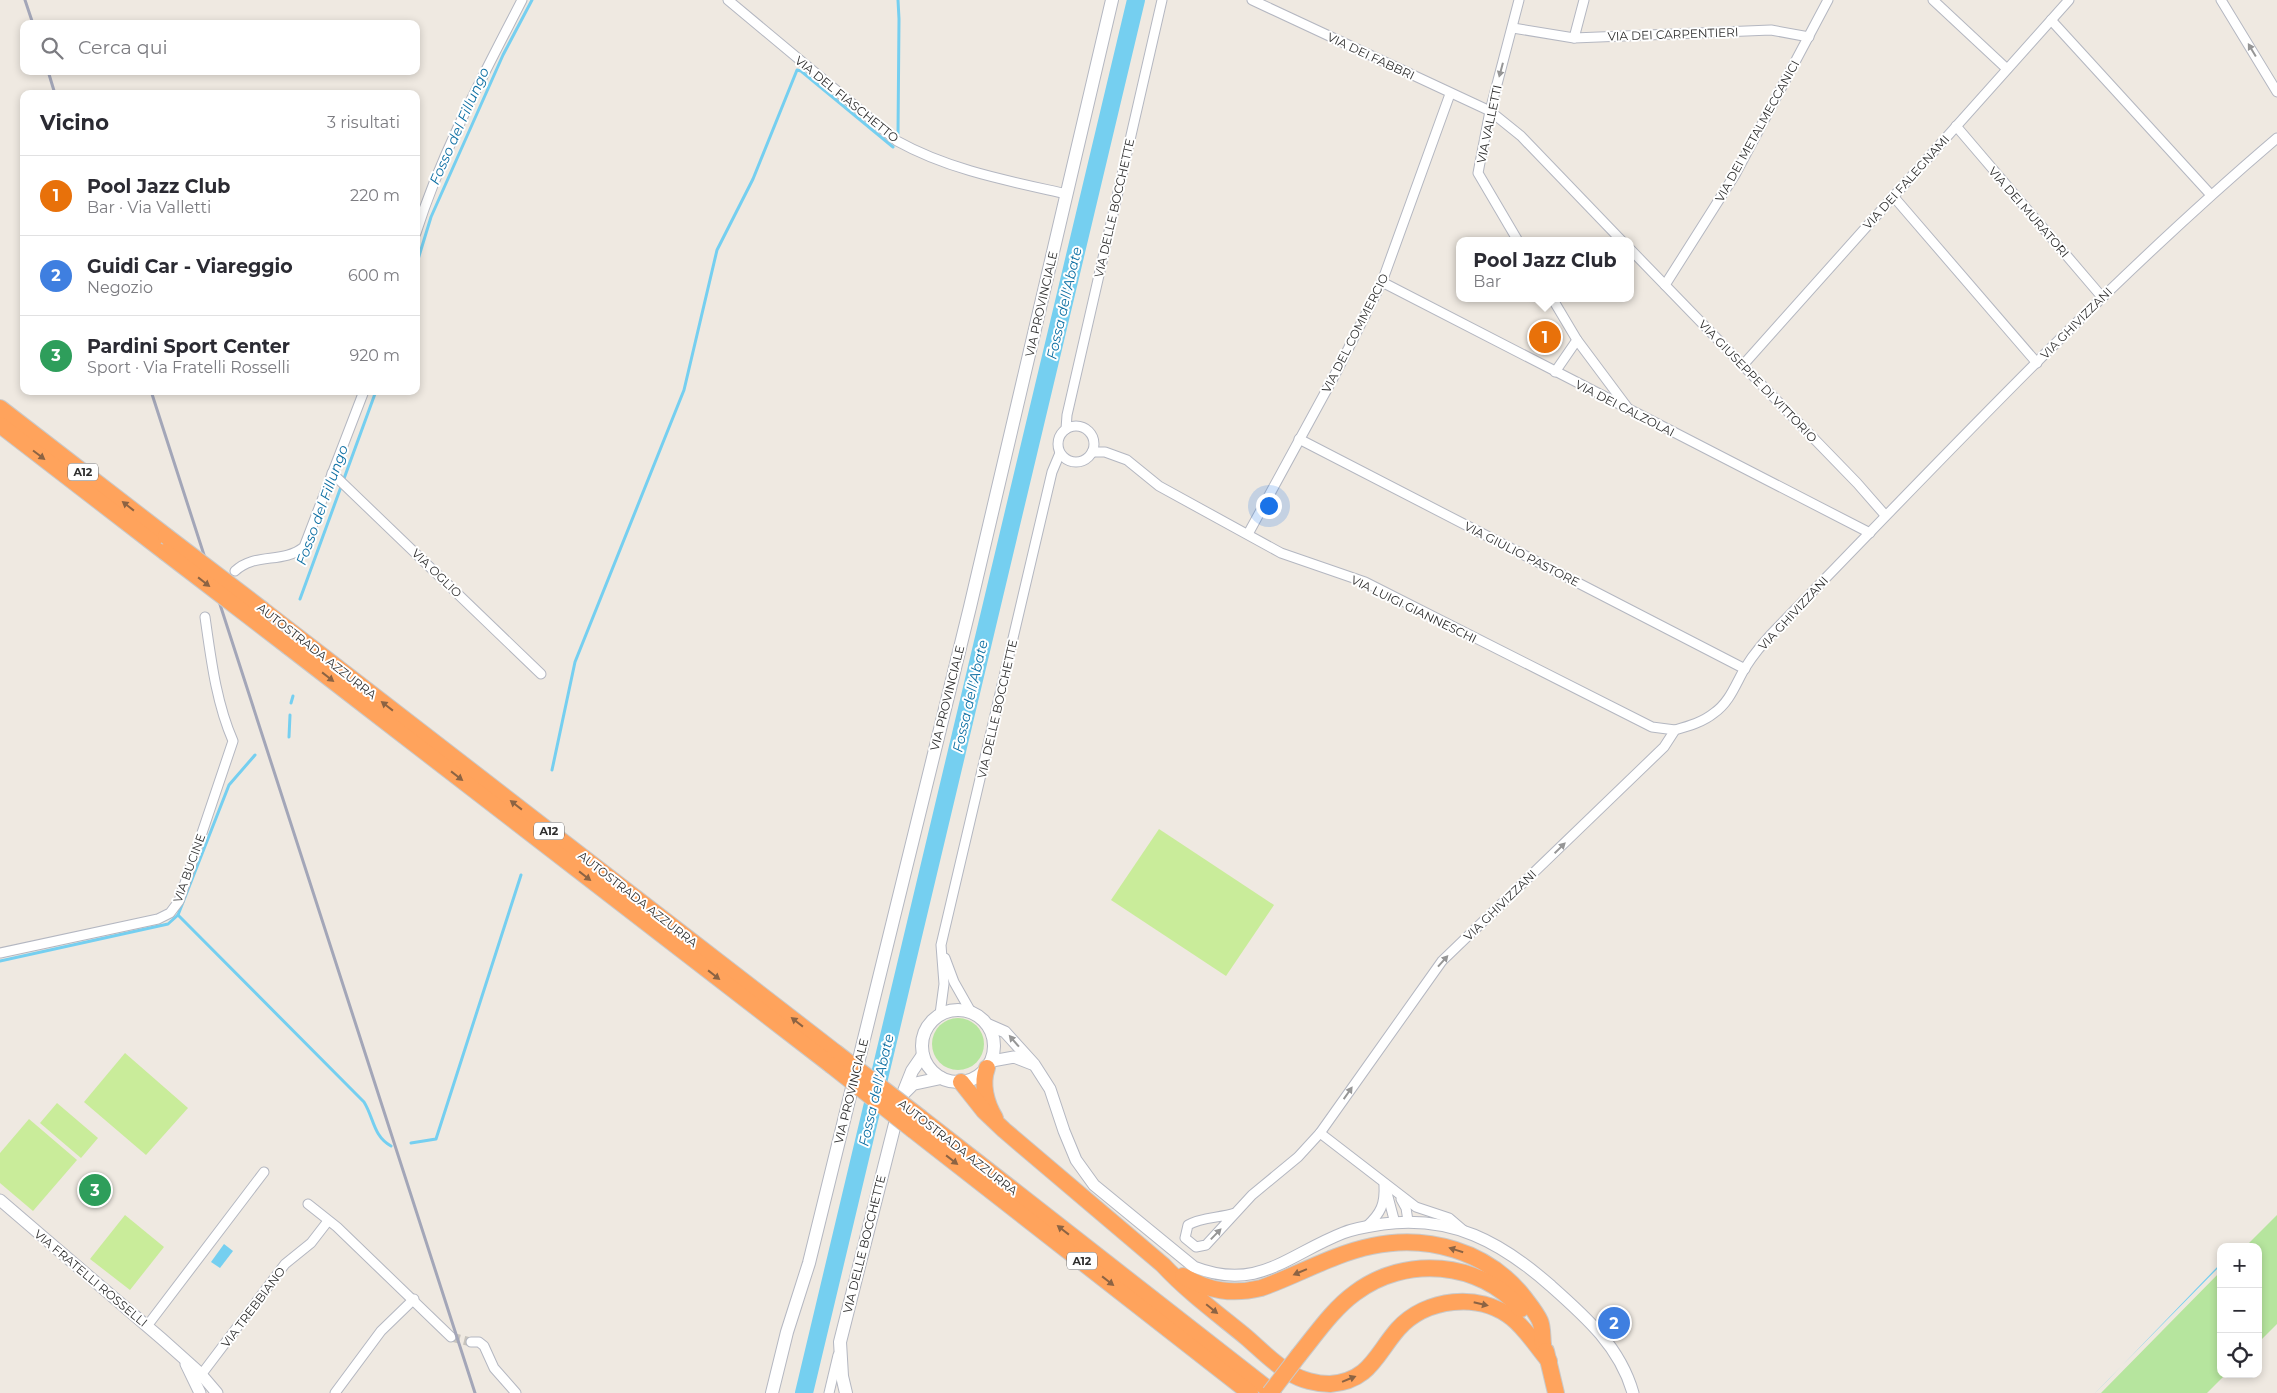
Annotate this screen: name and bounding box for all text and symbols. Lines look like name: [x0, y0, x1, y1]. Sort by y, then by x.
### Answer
search box: [20, 20, 420, 75]
street label: VIA DEI CARPENTIERI: [1607, 24, 1739, 44]
street label: VIA DEI FABBRI: [1325, 29, 1417, 83]
icon: search: [38, 34, 66, 62]
text: Cerca qui: [78, 36, 168, 59]
one-way arrow: [2247, 44, 2256, 57]
street label: VIA DEL FIASCHETTO: [792, 53, 902, 145]
street label: VIA DEI METALMECCANICI: [1712, 57, 1802, 205]
one-way arrow: [1497, 62, 1505, 77]
water label: Fosso del Fillungo: [425, 64, 493, 187]
street label: VIA VALLETTI: [1473, 83, 1505, 165]
text: Vicino: [40, 110, 109, 135]
text: 3 risultati: [327, 113, 400, 132]
street label: VIA DEI FALEGNAMI: [1860, 132, 1952, 232]
street label: VIA DELLE BOCCHETTE: [1091, 137, 1137, 279]
street label: VIA DEI MURATORI: [1986, 164, 2072, 260]
text: Pool Jazz Club: [87, 175, 230, 198]
text: 1: [53, 186, 59, 205]
text: 220 m: [350, 186, 400, 205]
text: Bar · Via Valletti: [87, 198, 211, 217]
popup: [1456, 237, 1634, 302]
water label: Fossa dell'Abate: [1042, 245, 1086, 361]
text: Pool Jazz Club: [1473, 249, 1617, 272]
street label: VIA PROVINCIALE: [1022, 250, 1060, 358]
text: Guidi Car - Viareggio: [87, 255, 293, 278]
text: 2: [51, 266, 61, 285]
text: 600 m: [348, 266, 400, 285]
street label: VIA DEL COMMERCIO: [1318, 271, 1392, 395]
text: Bar: [1473, 272, 1501, 291]
text: Negozio: [87, 278, 153, 297]
street label: VIA GHIVIZZANI: [2037, 284, 2115, 362]
street label: VIA GIUSEPPE DI VITTORIO: [1696, 317, 1820, 445]
pin: 1: [1529, 318, 1561, 356]
text: Pardini Sport Center: [87, 335, 290, 358]
text: 3: [51, 346, 61, 365]
text: 920 m: [349, 346, 400, 365]
text: Sport · Via Fratelli Rosselli: [87, 358, 290, 377]
street label: VIA DEI CALZOLAI: [1573, 377, 1677, 439]
water label: Fosso del Fillungo: [292, 442, 352, 567]
one-way arrow: [32, 450, 46, 460]
road number: A12: [68, 464, 98, 481]
your location: [1256, 493, 1282, 519]
one-way arrow: [121, 501, 135, 511]
street label: VIA GIULIO PASTORE: [1462, 518, 1582, 590]
street label: VIA OGLIO: [409, 545, 465, 601]
street label: VIA LUIGI GIANNESCHI: [1349, 572, 1479, 646]
street label: VIA GHIVIZZANI: [1755, 573, 1831, 653]
one-way arrow: [197, 577, 211, 587]
street label: AUTOSTRADA AZZURRA: [254, 600, 380, 702]
water label: Fossa dell'Abate: [948, 638, 992, 754]
street label: VIA DELLE BOCCHETTE: [974, 638, 1020, 780]
street label: VIA PROVINCIALE: [927, 644, 967, 752]
one-way arrow: [321, 672, 335, 682]
one-way arrow: [381, 700, 394, 711]
one-way arrow: [450, 771, 463, 782]
one-way arrow: [509, 800, 523, 810]
road number: A12: [534, 822, 564, 839]
street label: VIA BUCINE: [170, 832, 208, 904]
one-way arrow: [1553, 842, 1565, 854]
street label: AUTOSTRADA AZZURRA: [575, 848, 701, 950]
street label: VIA GHIVIZZANI: [1460, 866, 1540, 944]
one-way arrow: [578, 870, 591, 881]
one-way arrow: [1437, 955, 1449, 967]
one-way arrow: [707, 970, 720, 980]
one-way arrow: [791, 1017, 804, 1028]
water label: Fossa dell'Abate: [854, 1032, 898, 1148]
one-way arrow: [1008, 1035, 1019, 1048]
street label: VIA PROVINCIALE: [831, 1037, 871, 1145]
one-way arrow: [1343, 1086, 1353, 1099]
street label: AUTOSTRADA AZZURRA: [895, 1096, 1021, 1198]
one-way arrow: [945, 1155, 958, 1166]
pin: 3: [79, 1171, 111, 1209]
street label: VIA DELLE BOCCHETTE: [840, 1173, 888, 1315]
one-way arrow: [1056, 1225, 1070, 1235]
street label: VIA FRATELLI ROSSELLI: [31, 1226, 151, 1330]
one-way arrow: [1210, 1229, 1222, 1241]
map controls: [2217, 1243, 2262, 1378]
button: +: [2217, 1243, 2262, 1288]
one-way arrow: [1449, 1246, 1464, 1253]
road number: A12: [1067, 1252, 1097, 1270]
street label: VIA TREBBIANO: [218, 1264, 288, 1350]
one-way arrow: [1293, 1269, 1307, 1277]
one-way arrow: [1101, 1276, 1114, 1287]
button: −: [2217, 1288, 2262, 1333]
one-way arrow: [1474, 1300, 1489, 1308]
one-way arrow: [1205, 1304, 1218, 1315]
pin: 2: [1598, 1304, 1630, 1342]
button: locate: [2217, 1333, 2262, 1378]
one-way arrow: [1342, 1375, 1357, 1383]

